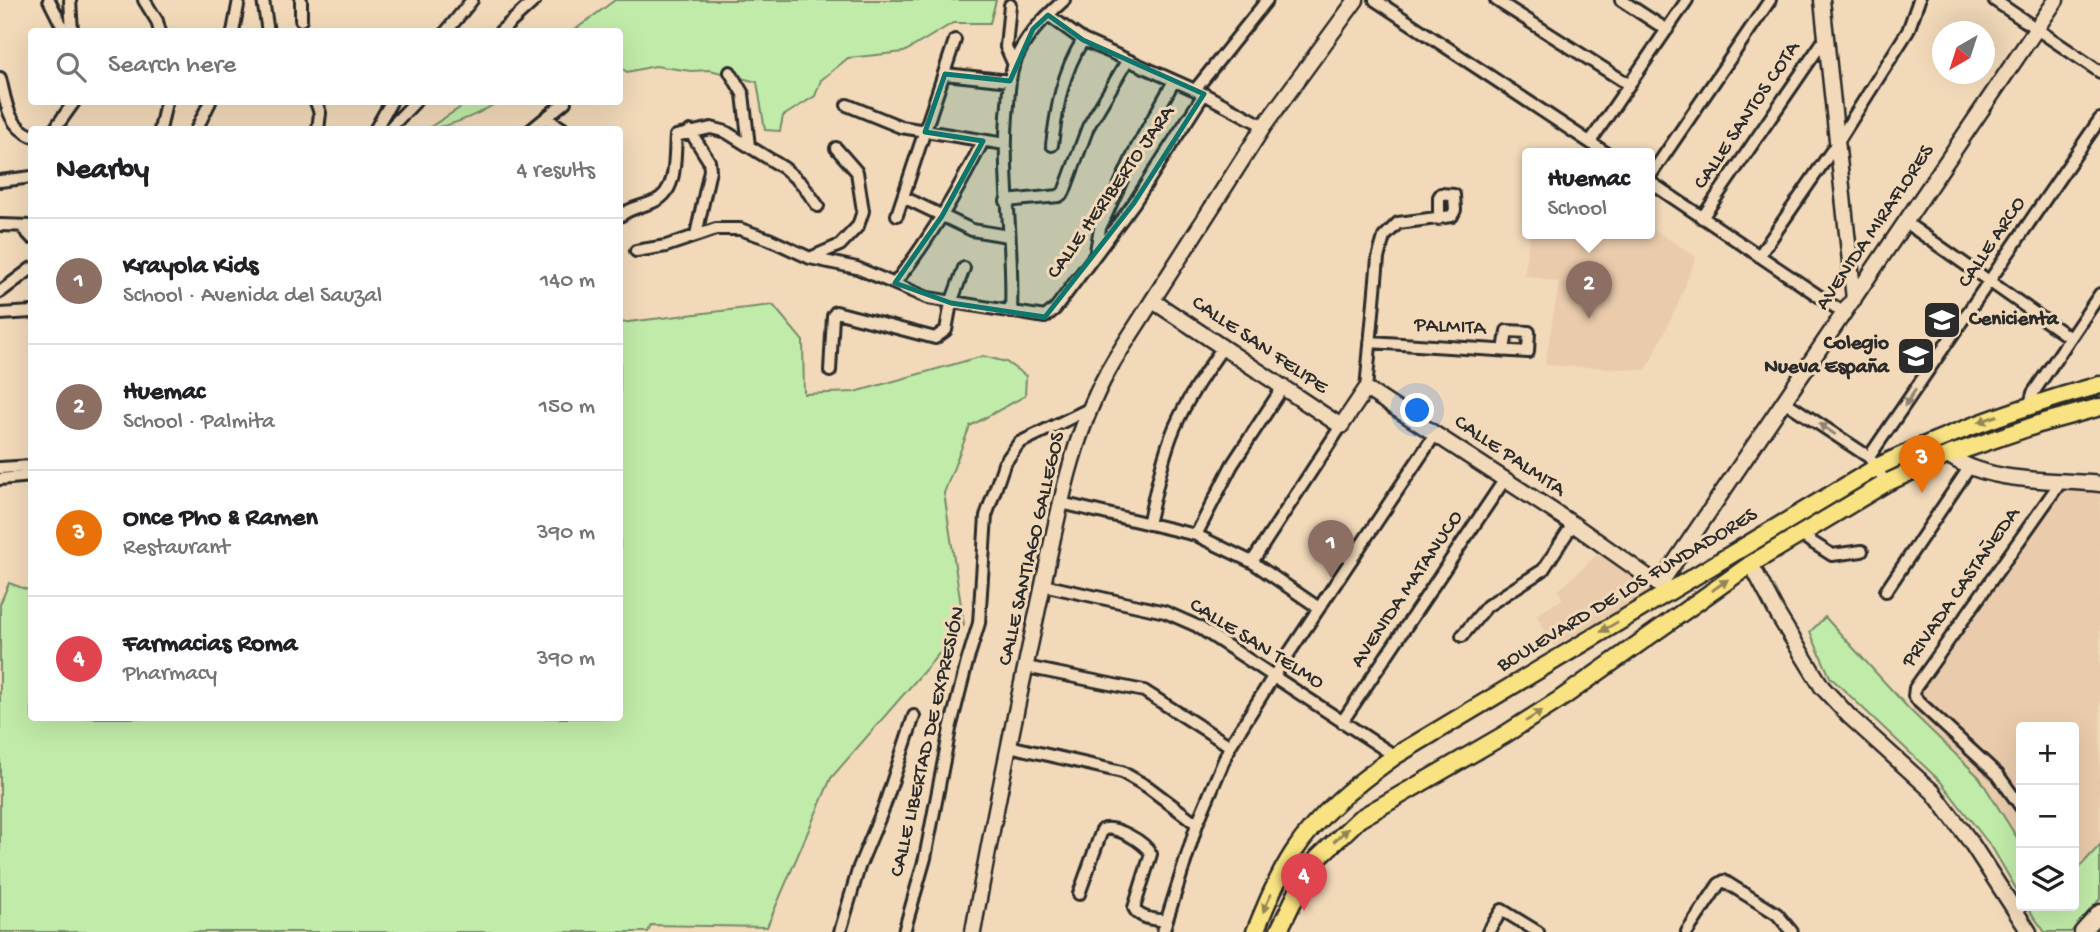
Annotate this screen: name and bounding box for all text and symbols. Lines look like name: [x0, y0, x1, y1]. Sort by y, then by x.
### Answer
north arrow: [1932, 21, 1995, 84]
search box: [28, 28, 623, 105]
street label: CALLE SANTOS COTA: [1689, 36, 1808, 195]
icon: search: [52, 48, 90, 86]
text: Search here: [108, 51, 236, 82]
street label: CALLE HERIBERTO JARA: [1043, 100, 1182, 284]
street label: AVENIDA MIRAFLORES: [1811, 140, 1941, 316]
popup: [1522, 148, 1655, 239]
text: Nearby: [56, 154, 149, 189]
text: 4 results: [516, 158, 595, 185]
text: Huemac: [1547, 165, 1630, 196]
street label: CALLE ARCO: [1953, 192, 2033, 293]
text: School: [1547, 196, 1607, 223]
text: Krayola Kids: [123, 252, 258, 283]
pin: 2: [1566, 261, 1612, 319]
text: 1: [74, 268, 84, 295]
text: 140 m: [540, 268, 595, 295]
text: School · Avenida del Sauzal: [123, 283, 382, 310]
street label: CALLE SAN FELIPE: [1186, 291, 1333, 401]
school or university icon: Cenicienta: [1921, 299, 1963, 341]
place label: Cenicienta: [1968, 308, 2060, 333]
street label: PALMITA: [1413, 314, 1488, 342]
place label: Colegio Nueva España: [1764, 332, 1890, 381]
school or university icon: Colegio Nueva España: [1895, 335, 1937, 377]
text: Huemac: [123, 378, 205, 409]
one-way arrow: [1903, 388, 1916, 408]
your location: [1400, 393, 1434, 427]
text: 2: [73, 394, 85, 421]
text: 150 m: [539, 394, 595, 421]
text: School · Palmita: [123, 409, 275, 436]
street label: CALLE PALMITA: [1449, 411, 1571, 504]
one-way arrow: [1978, 414, 1999, 425]
one-way arrow: [1818, 422, 1836, 436]
street label: CALLE SANTIAGO GALLEGOS: [994, 429, 1072, 668]
pin: 3: [1899, 435, 1945, 493]
street label: PRIVADA CASTAÑEDA: [1897, 502, 2028, 674]
street label: BOULEVARD DE LOS FUNDADORES: [1492, 503, 1763, 679]
text: Once Pho & Ramen: [123, 504, 318, 535]
street label: AVENIDA MATANUCO: [1346, 506, 1470, 673]
text: 3: [73, 520, 85, 547]
text: 390 m: [537, 520, 595, 547]
pin: 1: [1308, 520, 1354, 578]
text: Restaurant: [123, 535, 230, 562]
one-way arrow: [1711, 578, 1729, 592]
street label: CALLE SAN TELMO: [1184, 594, 1328, 697]
street label: CALLE LIBERTAD DE EXPRESIÓN: [886, 604, 972, 880]
one-way arrow: [1600, 621, 1619, 634]
text: Farmacias Roma: [123, 630, 298, 661]
text: 4: [74, 646, 84, 673]
text: 390 m: [537, 646, 595, 673]
text: Pharmacy: [123, 661, 217, 688]
one-way arrow: [1525, 709, 1544, 722]
map controls: [2016, 722, 2079, 911]
button: +: [2016, 722, 2079, 785]
button: −: [2016, 785, 2079, 848]
one-way arrow: [1332, 827, 1350, 843]
button: layers: [2016, 848, 2079, 911]
pin: 4: [1281, 853, 1327, 911]
one-way arrow: [1261, 893, 1273, 913]

